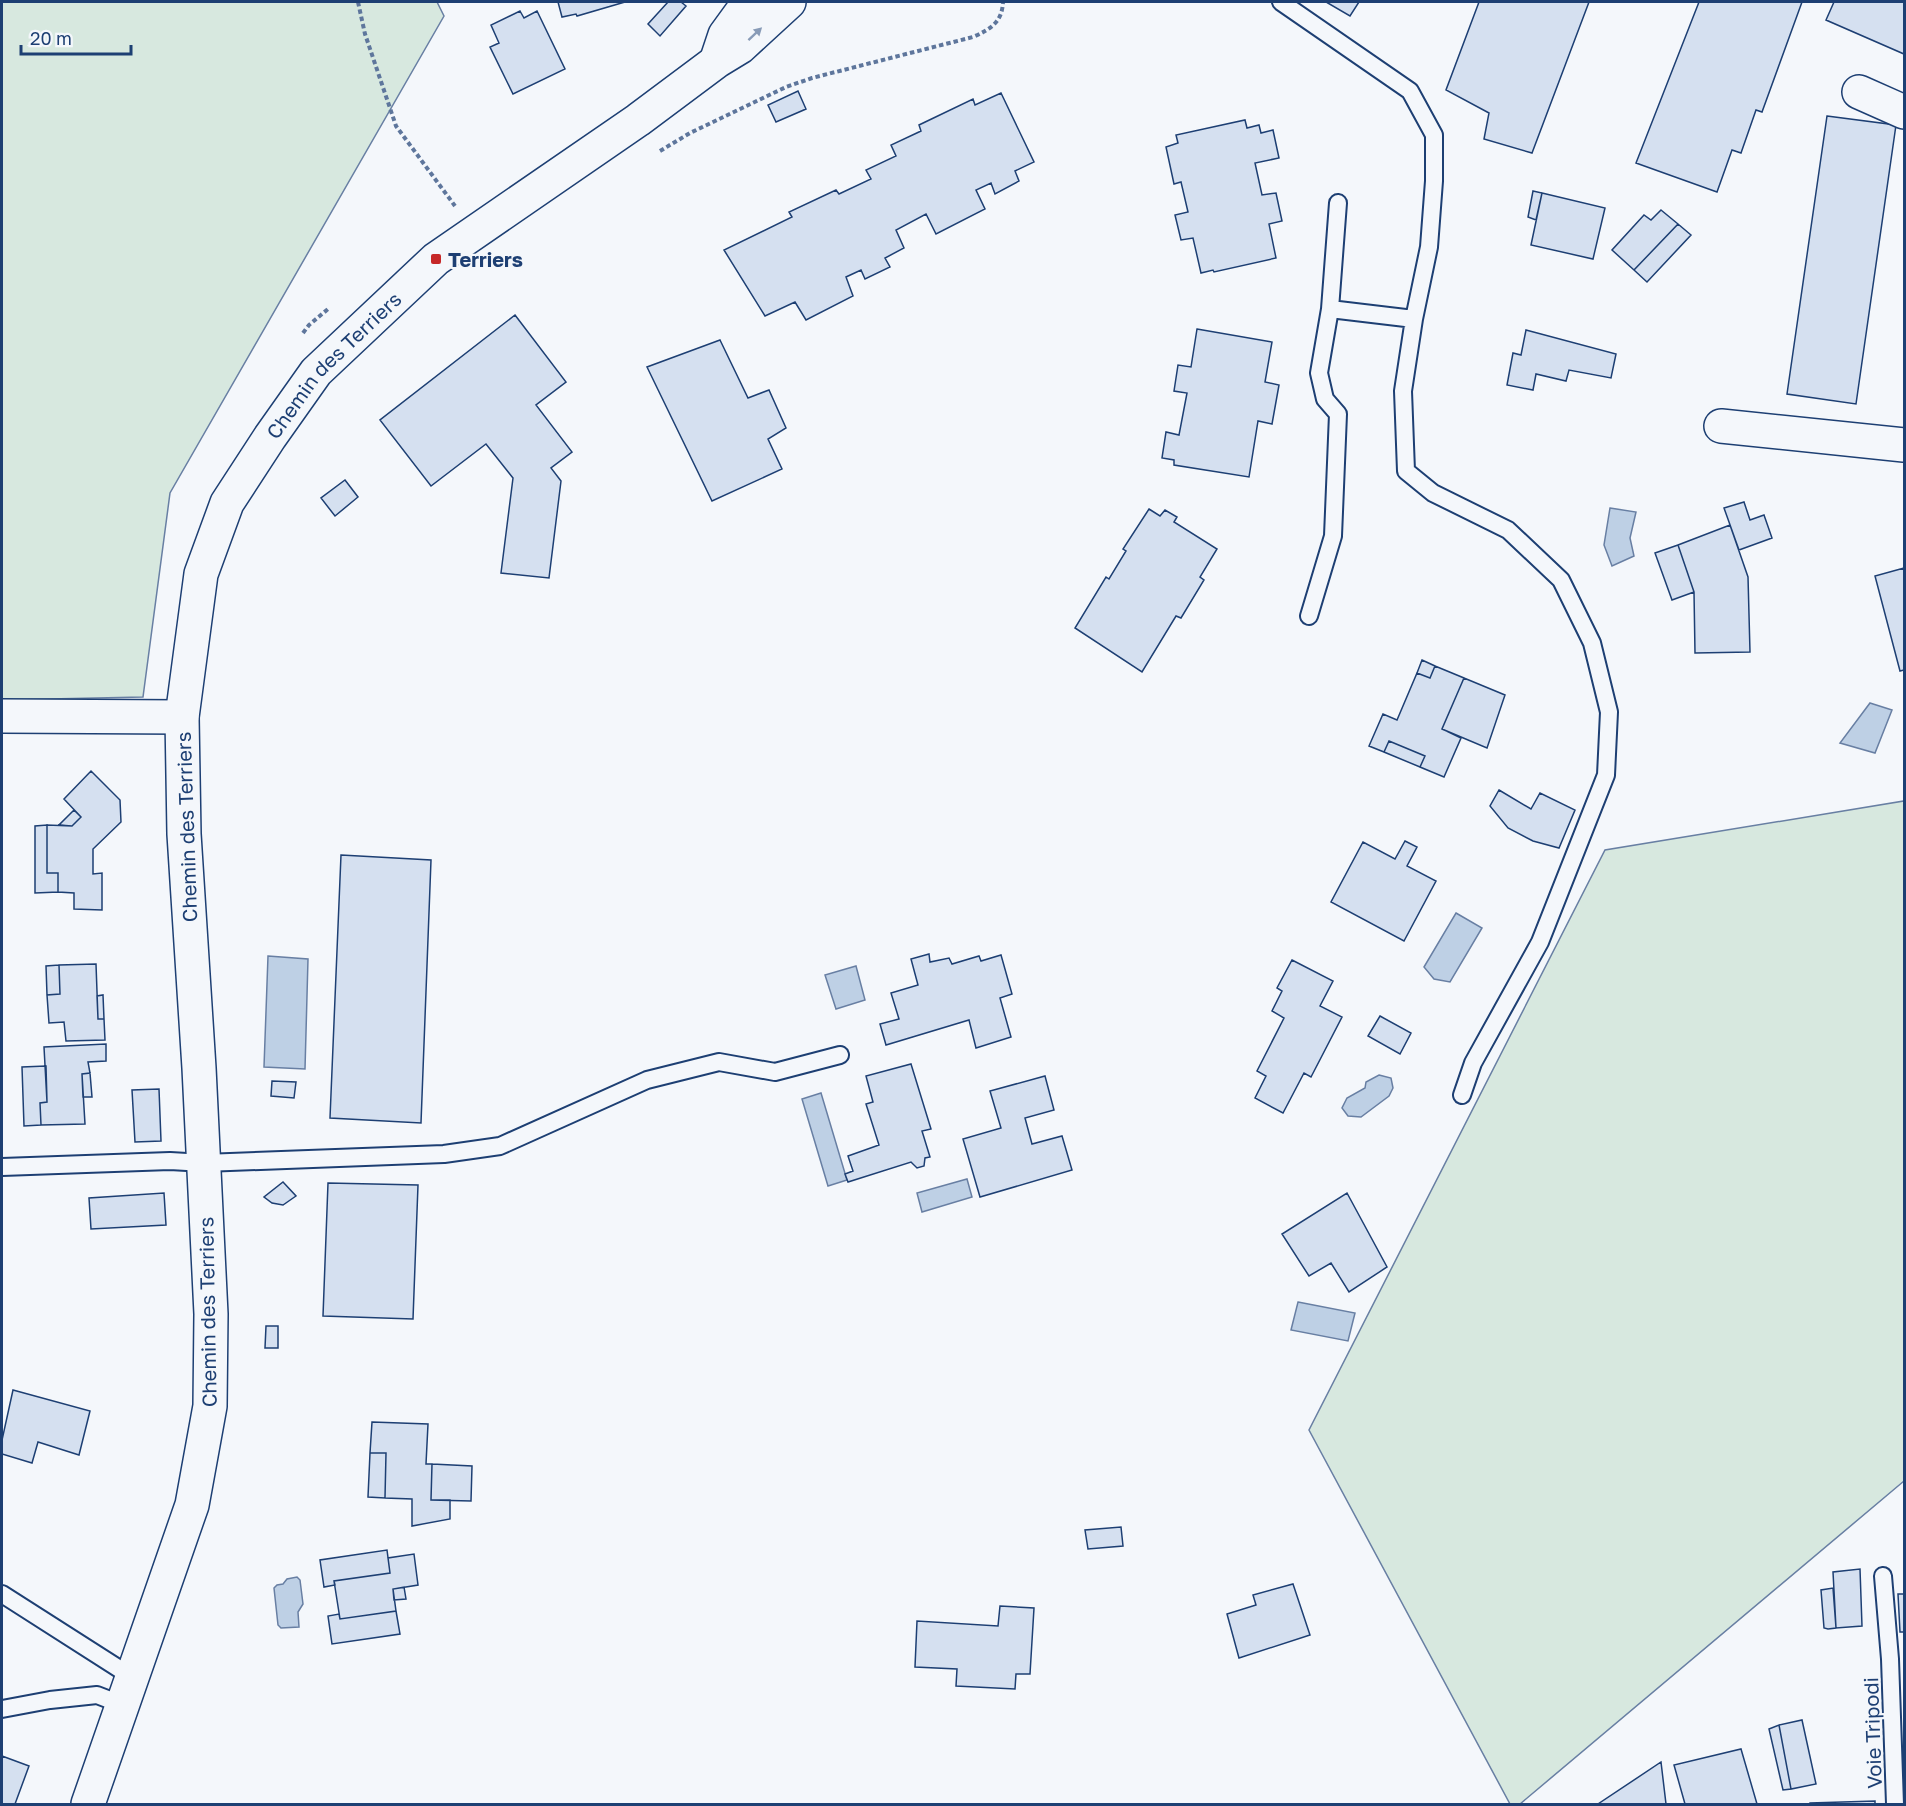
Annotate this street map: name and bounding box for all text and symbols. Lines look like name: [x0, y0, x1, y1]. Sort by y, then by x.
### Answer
scale bar: [21, 18, 130, 56]
text: 20 m: [30, 27, 72, 49]
one-way arrow: [747, 27, 761, 41]
place label: Terriers: [448, 247, 523, 271]
marker: Terriers: [429, 252, 443, 266]
street label: Chemin des Terriers: [261, 286, 406, 443]
street label: Chemin des Terriers: [171, 731, 201, 923]
street label: Chemin des Terriers: [193, 1217, 221, 1407]
street label: Voie Tripodi: [1858, 1677, 1886, 1789]

